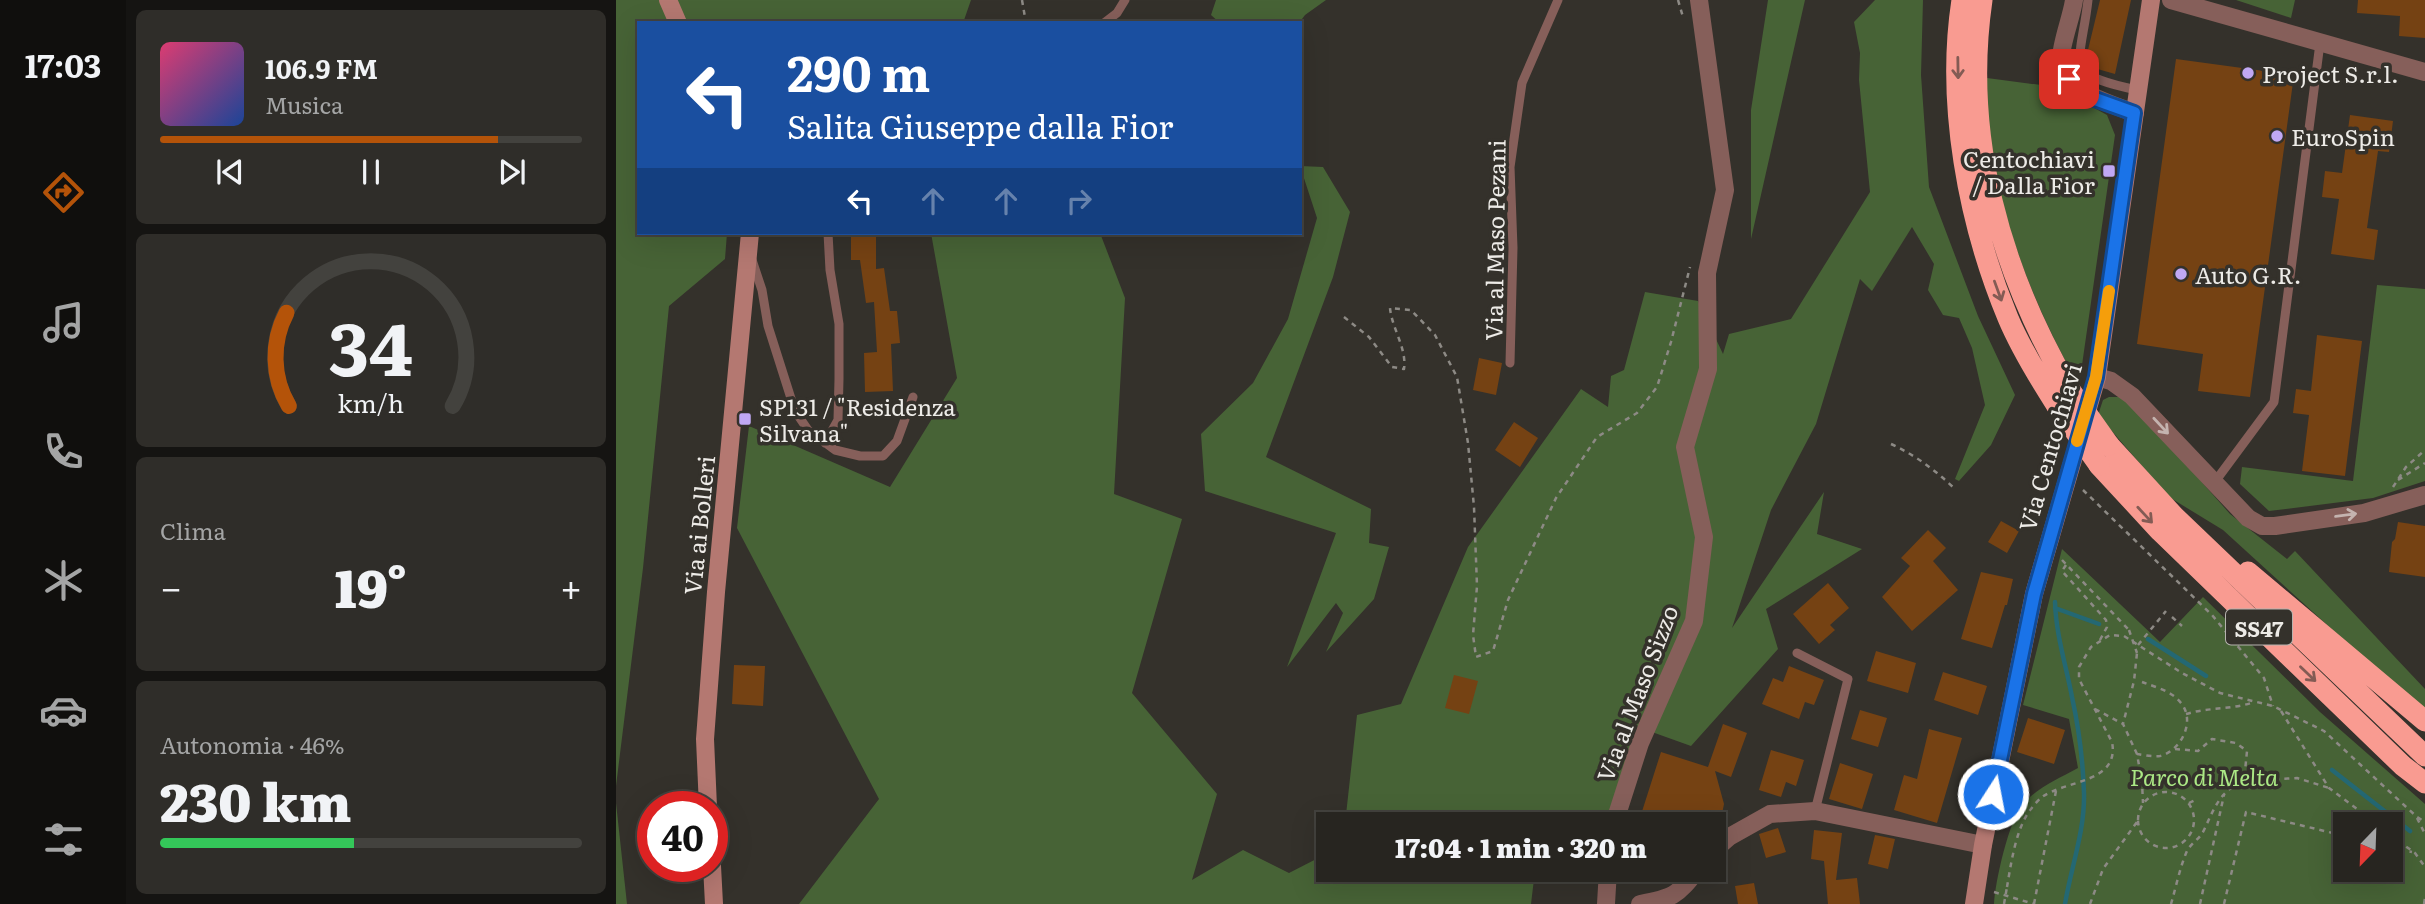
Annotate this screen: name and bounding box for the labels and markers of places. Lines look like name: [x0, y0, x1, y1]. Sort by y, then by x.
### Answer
pin: [2039, 49, 2099, 109]
place label: Project S.r.l.: [2262, 56, 2399, 90]
marker: Project S.r.l.: [2240, 65, 2256, 81]
place label: EuroSpin: [2291, 119, 2395, 153]
marker: EuroSpin: [2269, 128, 2285, 144]
place label: Centochiavi / Dalla Fior: [1963, 141, 2095, 201]
marker: Centochiavi / Dalla Fior: [2101, 163, 2117, 179]
place label: Auto G.R.: [2195, 257, 2301, 291]
marker: Auto G.R.: [2173, 266, 2189, 282]
place label: SP131 / "Residenza Silvana": [759, 389, 956, 449]
marker: SP131 / "Residenza Silvana": [737, 411, 753, 427]

